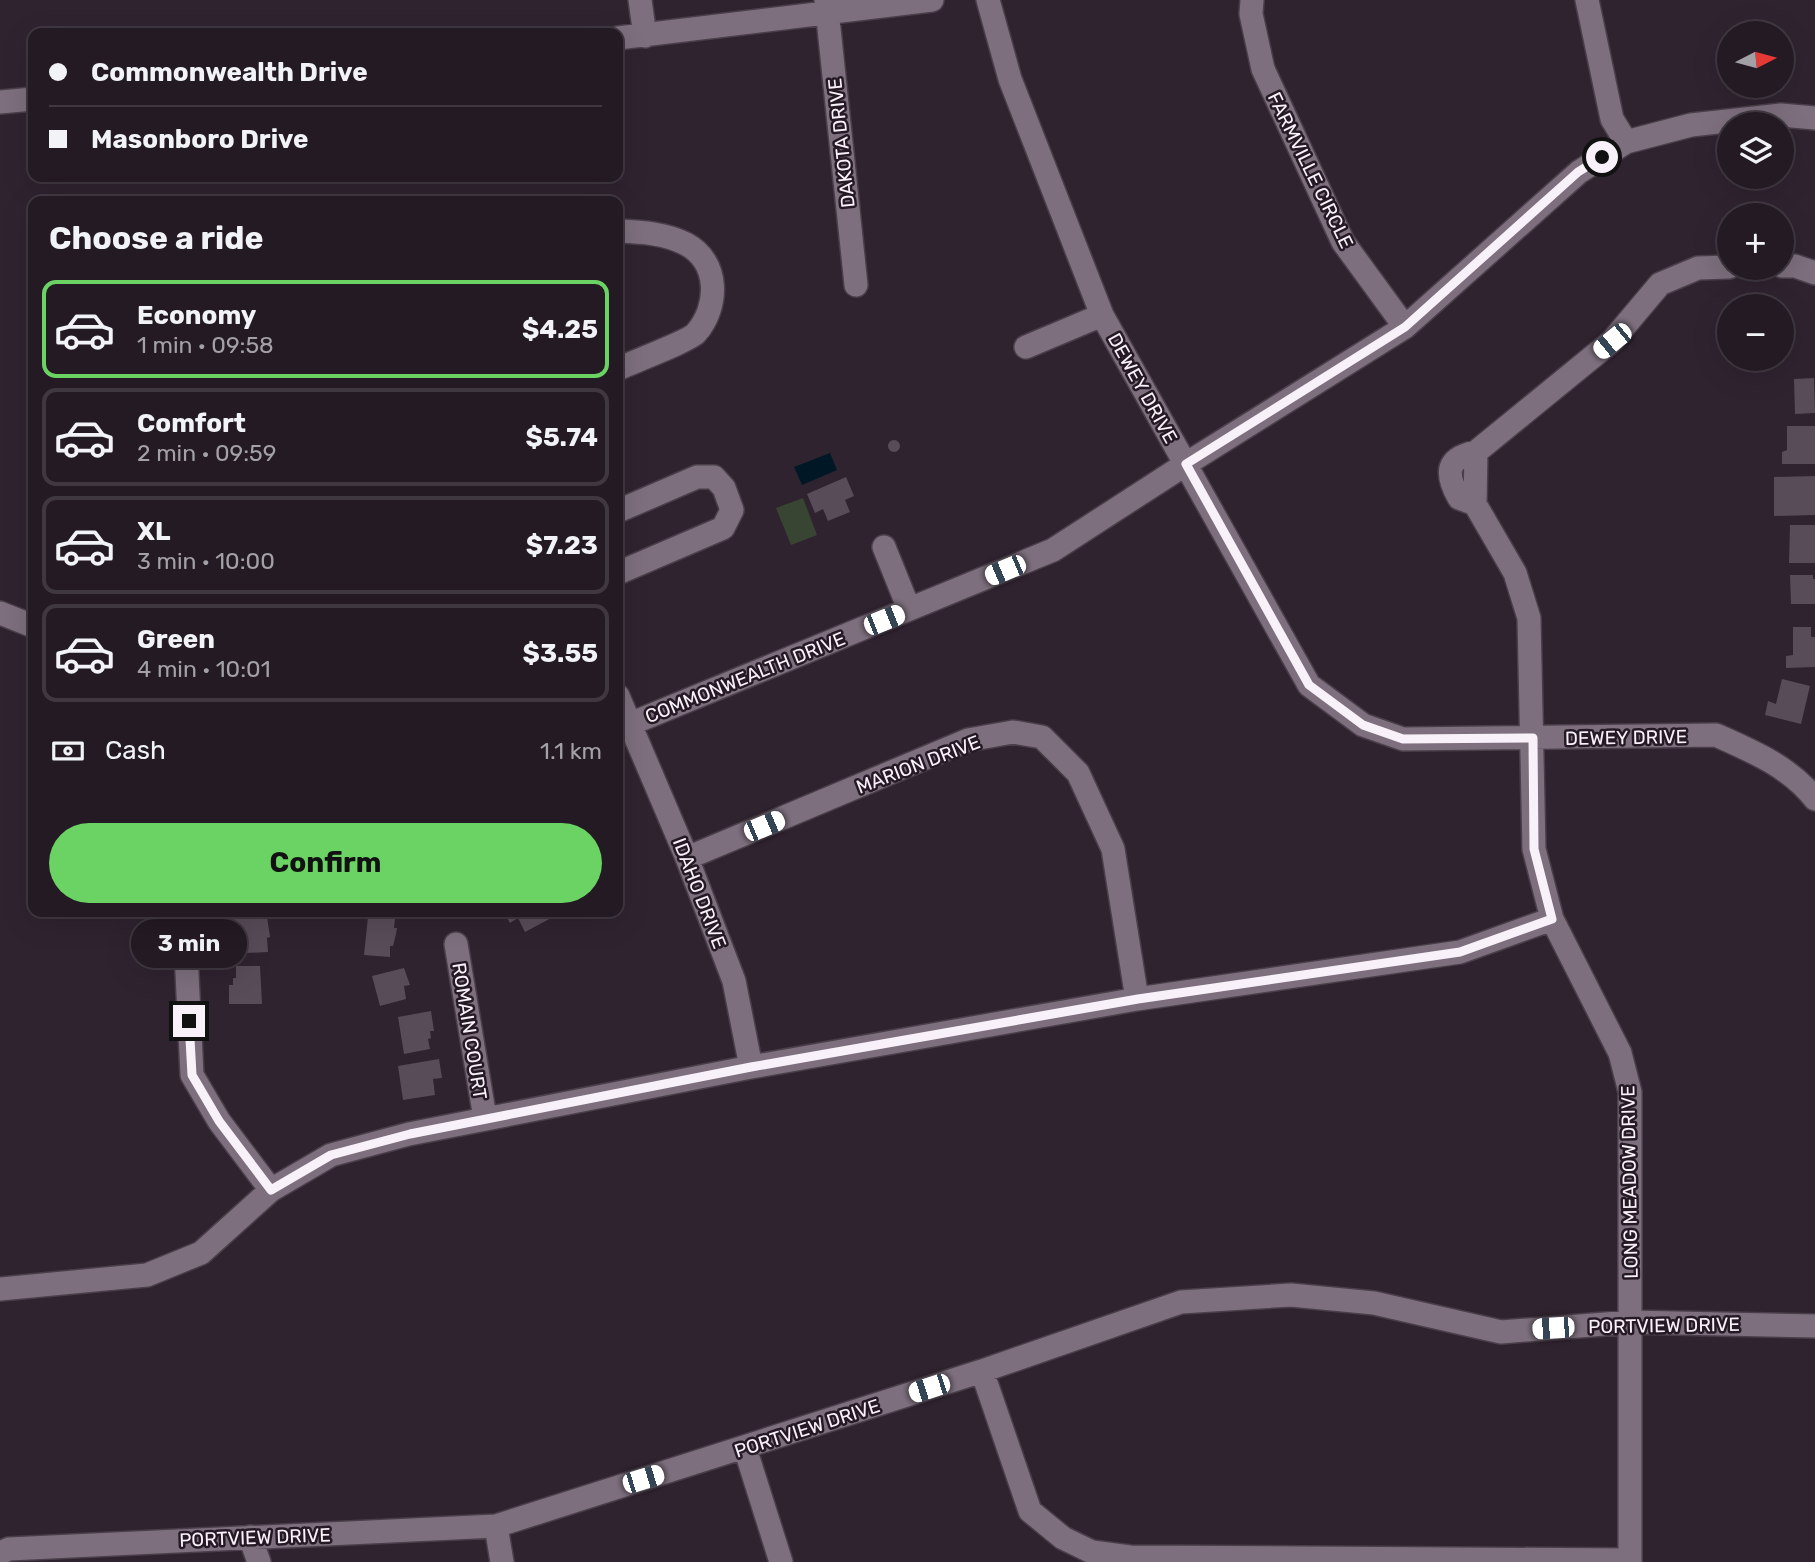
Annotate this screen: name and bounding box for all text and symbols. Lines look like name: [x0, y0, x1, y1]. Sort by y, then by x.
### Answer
north arrow: [1717, 21, 1794, 98]
map controls: [1717, 21, 1794, 371]
text: Commonwealth Drive: [91, 57, 368, 88]
street label: DAKOTA DRIVE: [823, 77, 860, 209]
street label: FARMVILLE CIRCLE: [1263, 88, 1358, 252]
button: layers: [1717, 112, 1794, 189]
text: Masonboro Drive: [91, 124, 309, 155]
route start: [1586, 141, 1618, 173]
button: +: [1717, 203, 1794, 280]
text: Choose a ride: [49, 219, 263, 257]
button: −: [1717, 294, 1794, 371]
icon: car: [53, 298, 116, 361]
text: Economy: [137, 300, 256, 331]
text: $4.25: [522, 314, 598, 345]
car: [1590, 320, 1635, 362]
street label: DEWEY DRIVE: [1103, 329, 1182, 447]
text: 1 min · 09:58: [137, 331, 274, 359]
icon: car: [53, 406, 116, 469]
text: Comfort: [137, 408, 246, 439]
text: $5.74: [526, 422, 598, 453]
text: 2 min · 09:59: [137, 439, 276, 467]
icon: car: [53, 514, 116, 577]
text: XL: [137, 516, 170, 547]
text: $7.23: [526, 530, 598, 561]
text: 3 min · 10:00: [137, 547, 275, 575]
car: [982, 552, 1029, 588]
car: [861, 602, 908, 638]
icon: car: [53, 622, 116, 685]
text: Green: [137, 624, 215, 655]
street label: COMMONWEALTH DRIVE: [642, 627, 849, 728]
text: $3.55: [523, 638, 598, 669]
text: 4 min · 10:01: [137, 655, 271, 683]
street label: DEWEY DRIVE: [1565, 725, 1687, 750]
street label: MARION DRIVE: [853, 730, 983, 799]
icon: cash: [49, 732, 87, 770]
text: Cash: [105, 735, 166, 766]
text: 1.1 km: [540, 737, 602, 765]
car: [741, 808, 788, 844]
button: Confirm: [49, 823, 602, 903]
street label: IDAHO DRIVE: [668, 835, 731, 952]
callout: 3 min: [131, 920, 247, 968]
text: 3 min: [158, 929, 220, 957]
street label: ROMAIN COURT: [447, 961, 492, 1101]
route end: [173, 1005, 205, 1037]
street label: LONG MEADOW DRIVE: [1616, 1085, 1643, 1279]
street label: PORTVIEW DRIVE: [1588, 1313, 1740, 1338]
car: [1532, 1316, 1575, 1340]
car: [906, 1372, 953, 1404]
street label: PORTVIEW DRIVE: [731, 1394, 883, 1463]
car: [620, 1463, 667, 1495]
street label: PORTVIEW DRIVE: [179, 1523, 331, 1552]

